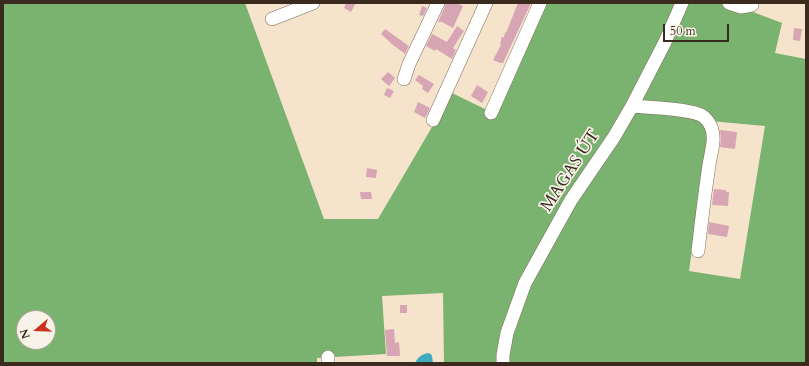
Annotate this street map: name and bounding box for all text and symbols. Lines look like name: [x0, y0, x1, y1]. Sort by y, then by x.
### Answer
scale bar: [665, 16, 731, 42]
text: 50 m: [670, 23, 696, 39]
street label: MAGAS ÚT: [537, 126, 605, 216]
north arrow: [16, 310, 56, 350]
text: N: [16, 327, 34, 341]

